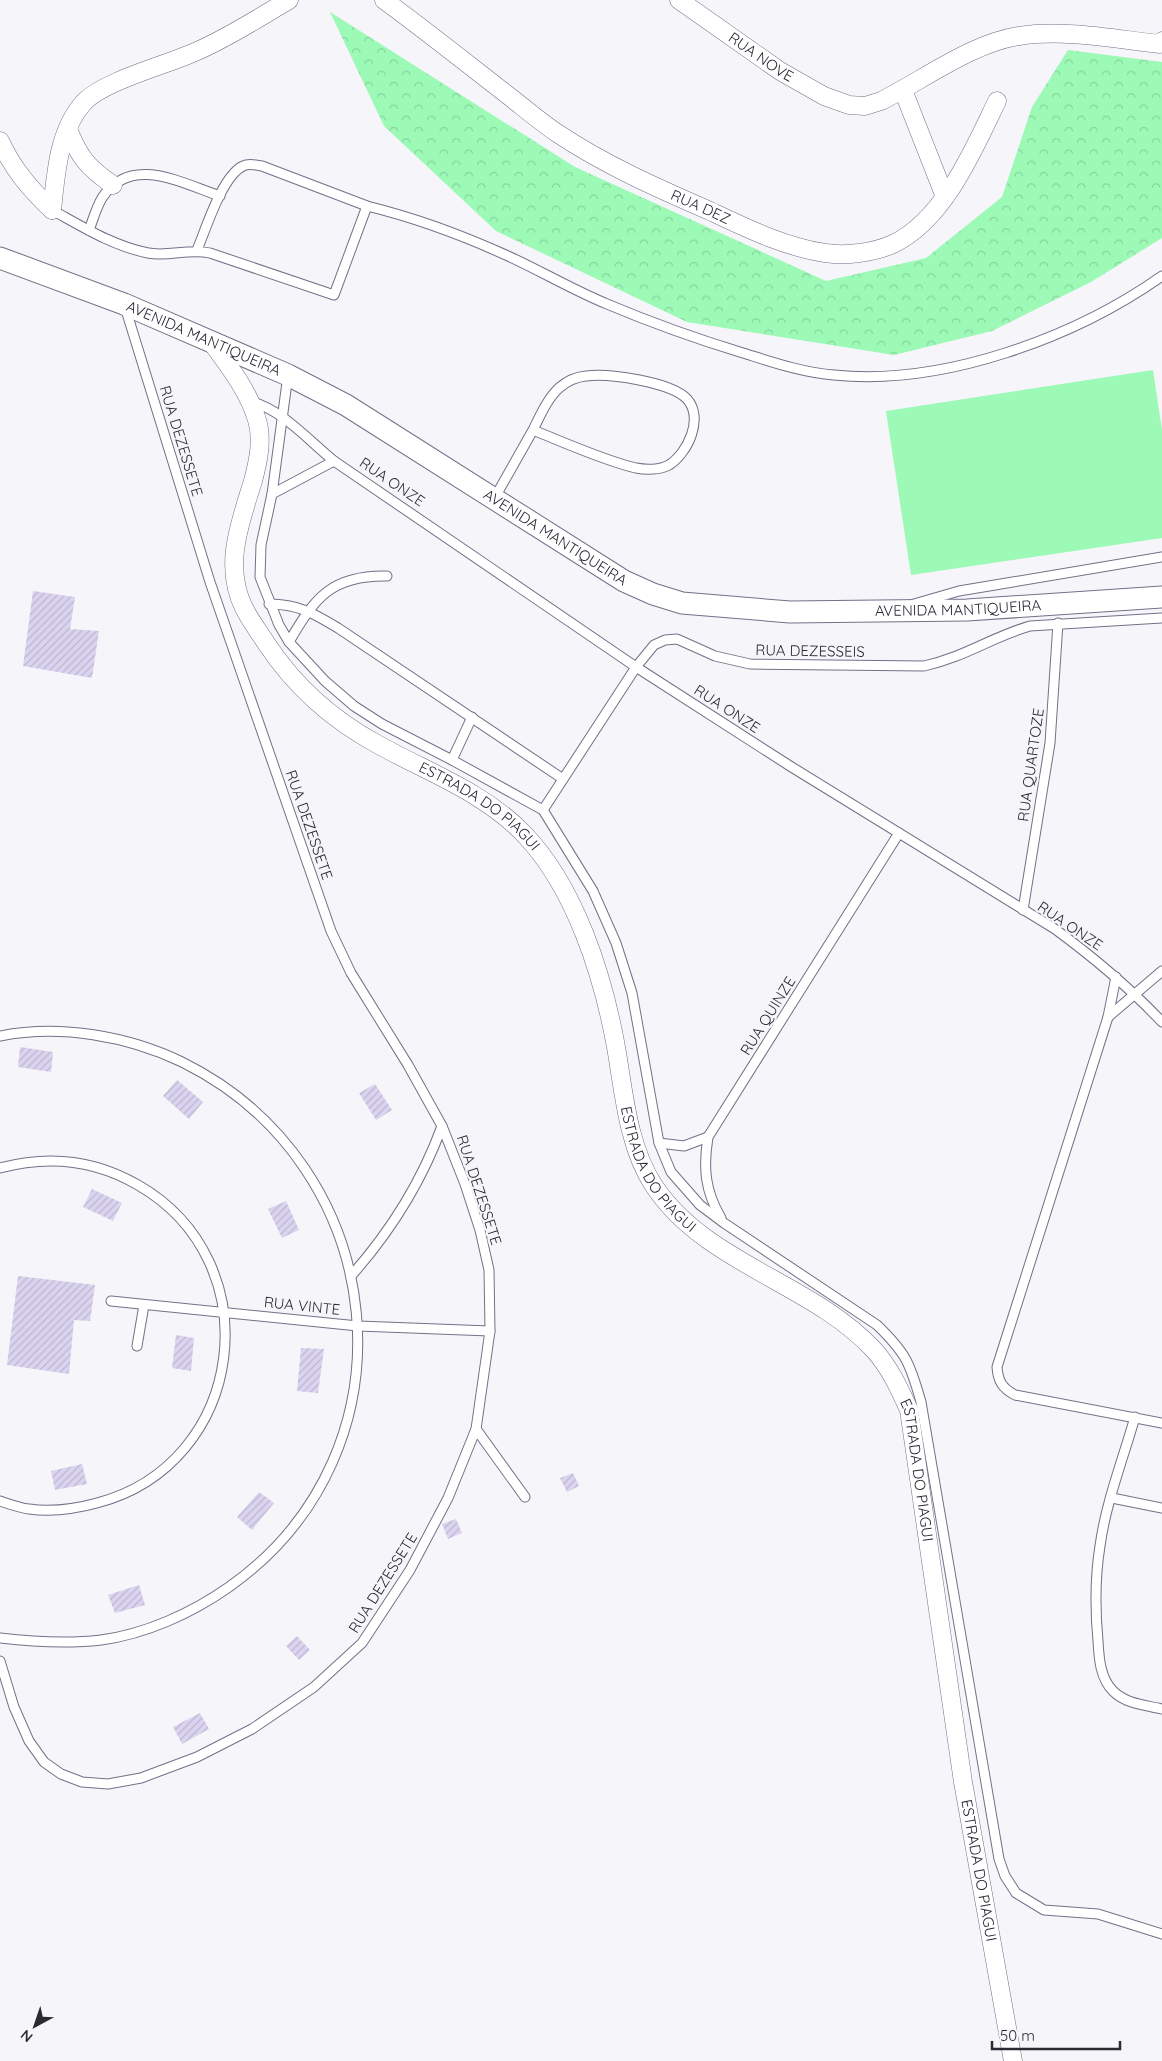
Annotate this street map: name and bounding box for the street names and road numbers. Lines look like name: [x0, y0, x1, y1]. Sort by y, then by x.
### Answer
street label: RUA NOVE: [725, 28, 797, 86]
street label: RUA DEZ: [668, 185, 734, 228]
street label: AVENIDA MANTIQUEIRA: [124, 296, 284, 380]
street label: RUA DEZESSETE: [156, 383, 207, 499]
street label: RUA ONZE: [356, 453, 429, 510]
street label: AVENIDA MANTIQUEIRA: [480, 485, 631, 590]
street label: AVENIDA MANTIQUEIRA: [875, 595, 1042, 620]
street label: RUA DEZESSEIS: [755, 640, 865, 661]
street label: RUA ONZE: [691, 680, 764, 737]
street label: RUA QUARTOZE: [1013, 707, 1048, 823]
street label: ESTRADA DO PIAGUI: [416, 757, 544, 854]
street label: RUA DEZESSETE: [282, 767, 337, 882]
street label: RUA ONZE: [1034, 897, 1107, 954]
street label: RUA QUINZE: [736, 973, 799, 1059]
street label: ESTRADA DO PIAGUI: [617, 1105, 700, 1236]
street label: RUA DEZESSETE: [453, 1132, 506, 1247]
street label: RUA VINTE: [263, 1292, 341, 1319]
street label: ESTRADA DO PIAGUI: [896, 1395, 938, 1543]
street label: RUA DEZESSETE: [344, 1529, 421, 1636]
street label: ESTRADA DO PIAGUI: [957, 1798, 1001, 1943]

